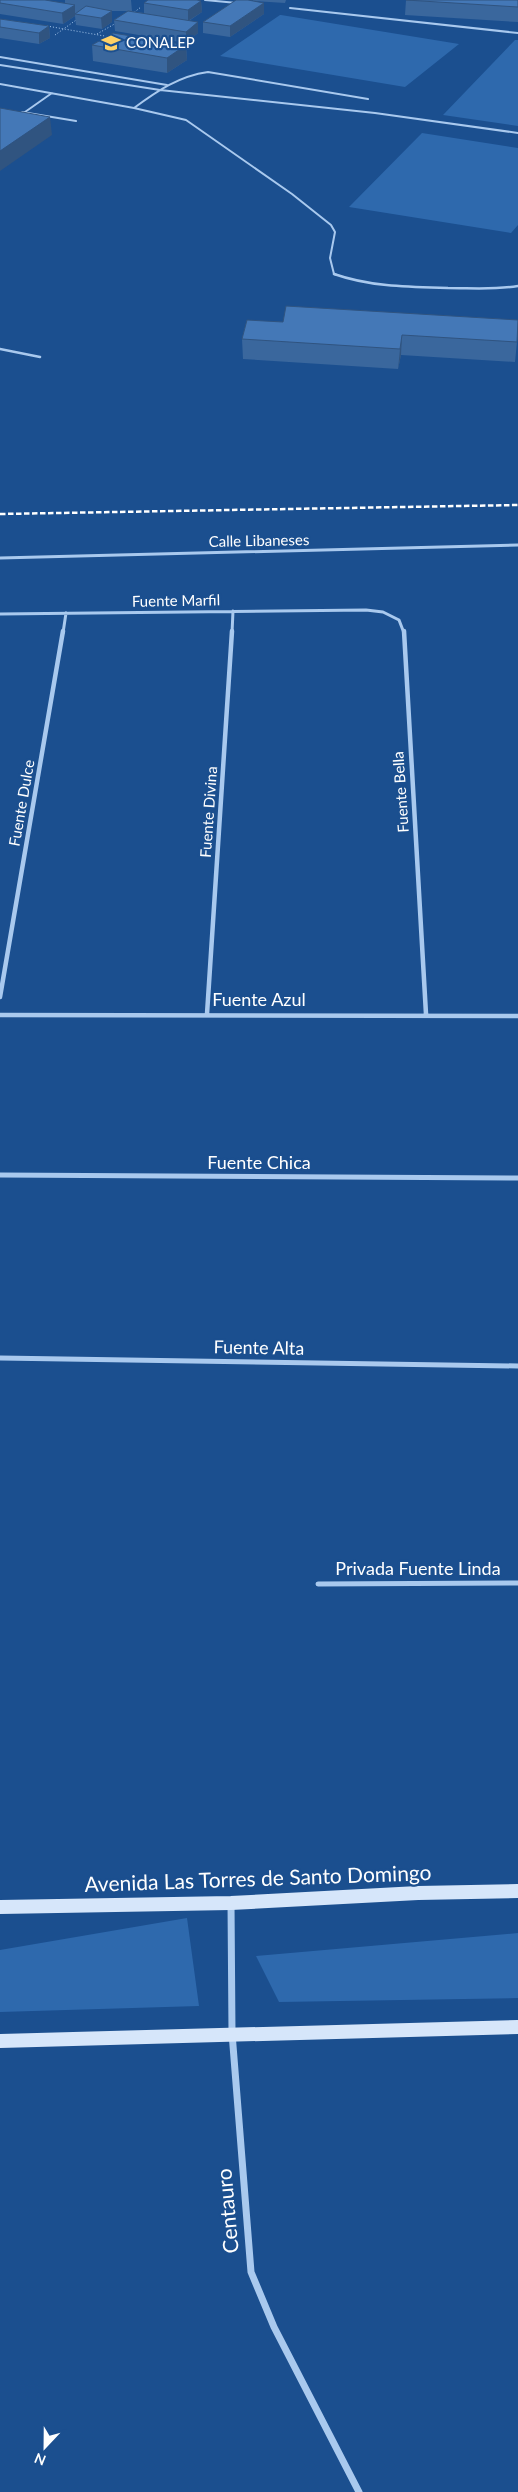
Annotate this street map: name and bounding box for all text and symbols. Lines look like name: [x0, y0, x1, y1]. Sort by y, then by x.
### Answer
school or university icon: CONALEP: [100, 32, 122, 54]
place label: CONALEP: [126, 33, 195, 51]
street label: Calle Libaneses: [208, 530, 309, 550]
street label: Fuente Marfil: [132, 590, 220, 610]
street label: Fuente Bella: [388, 751, 412, 833]
street label: Fuente Dulce: [5, 758, 38, 848]
street label: Fuente Divina: [196, 766, 220, 858]
street label: Fuente Azul: [212, 988, 306, 1010]
street label: Fuente Chica: [207, 1151, 311, 1173]
street label: Fuente Alta: [213, 1335, 305, 1359]
street label: Privada Fuente Linda: [335, 1557, 501, 1579]
street label: Avenida Las Torres de Santo Domingo: [84, 1859, 432, 1896]
street label: Centauro: [210, 2167, 243, 2255]
north arrow: [20, 2422, 70, 2472]
text: N: [32, 2450, 48, 2469]

